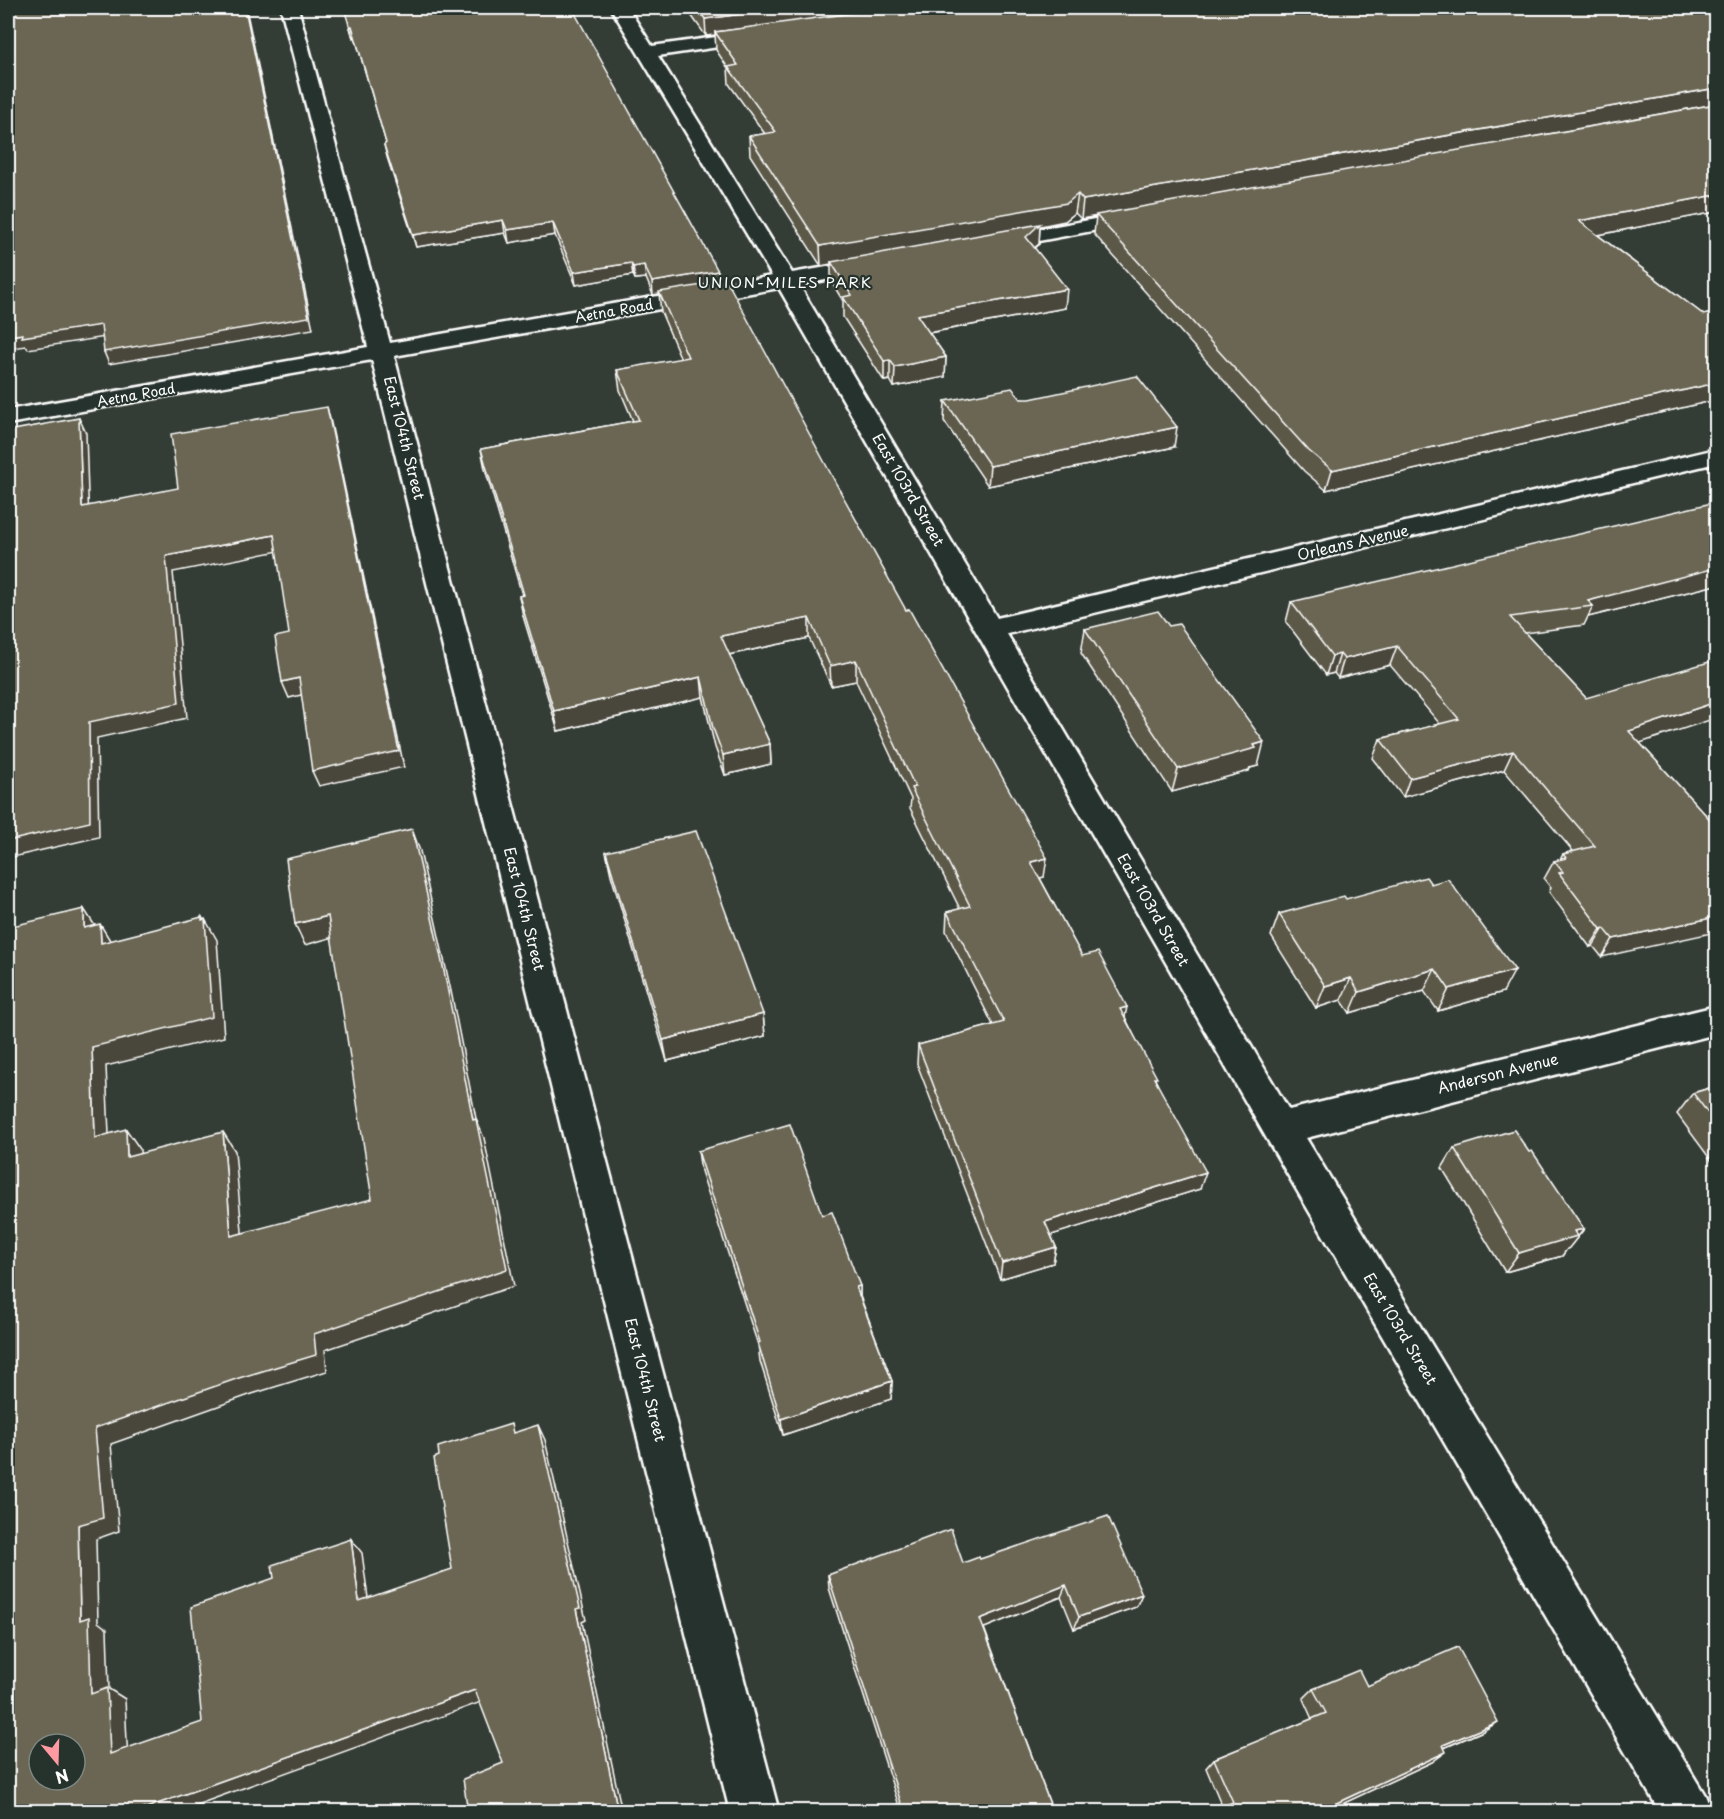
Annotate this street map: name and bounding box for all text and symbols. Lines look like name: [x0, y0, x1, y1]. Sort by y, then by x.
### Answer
district label: UNION-MILES PARK: [697, 270, 873, 293]
street label: Aetna Road: [573, 293, 655, 328]
street label: East 104th Street: [379, 373, 432, 502]
street label: Aetna Road: [95, 377, 177, 412]
street label: East 103rd Street: [868, 428, 951, 550]
street label: Orleans Avenue: [1295, 518, 1411, 566]
street label: East 104th Street: [499, 844, 552, 973]
street label: East 103rd Street: [1113, 848, 1196, 970]
street label: Anderson Avenue: [1435, 1046, 1560, 1099]
street label: East 103rd Street: [1359, 1268, 1444, 1389]
street label: East 104th Street: [620, 1315, 673, 1444]
north arrow: [27, 1732, 87, 1792]
text: N: [52, 1764, 72, 1791]

